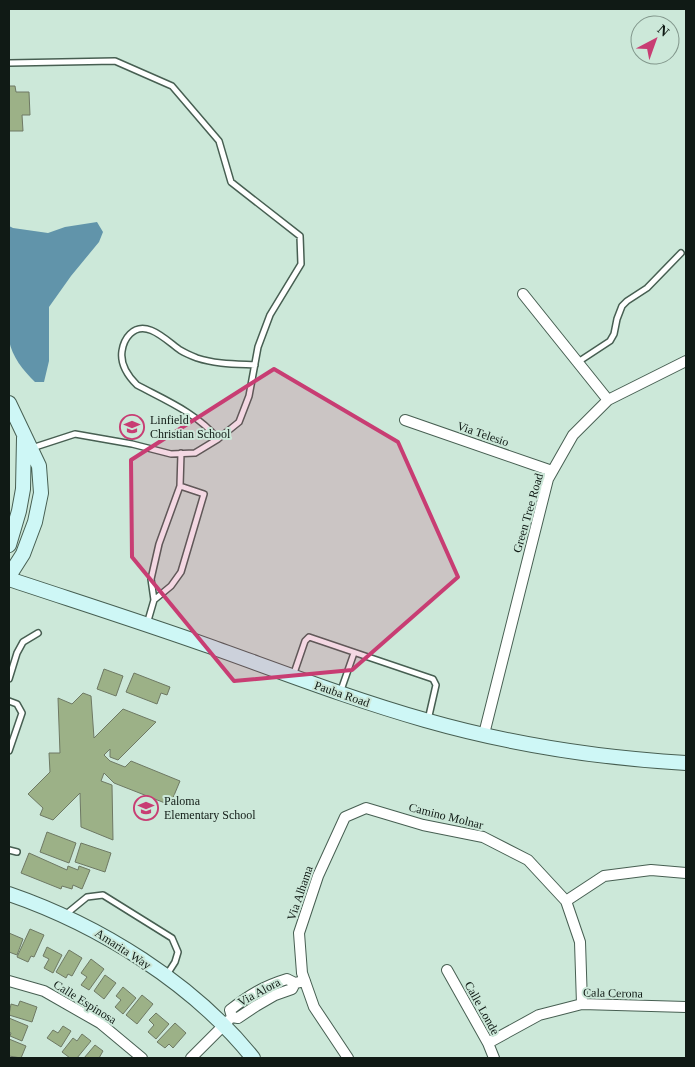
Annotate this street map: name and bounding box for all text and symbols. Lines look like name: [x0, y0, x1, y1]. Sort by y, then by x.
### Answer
north arrow: [630, 15, 680, 65]
text: N: [654, 22, 672, 40]
place label: Linfield Christian School: [150, 413, 231, 441]
school or university icon: Linfield Christian School: [119, 414, 145, 440]
street label: Via Telesio: [455, 419, 511, 449]
street label: Green Tree Road: [510, 472, 546, 554]
street label: Pauba Road: [312, 678, 372, 710]
place label: Paloma Elementary School: [164, 794, 256, 822]
school or university icon: Paloma Elementary School: [133, 795, 159, 821]
street label: Camino Molnar: [407, 800, 485, 832]
street label: Via Alhama: [284, 863, 316, 922]
street label: Amarita Way: [92, 926, 154, 972]
street label: Via Alora: [235, 975, 283, 1009]
street label: Calle Espinosa: [51, 977, 120, 1027]
street label: Calle Londe: [462, 979, 502, 1037]
street label: Cala Cerona: [583, 985, 644, 1001]

